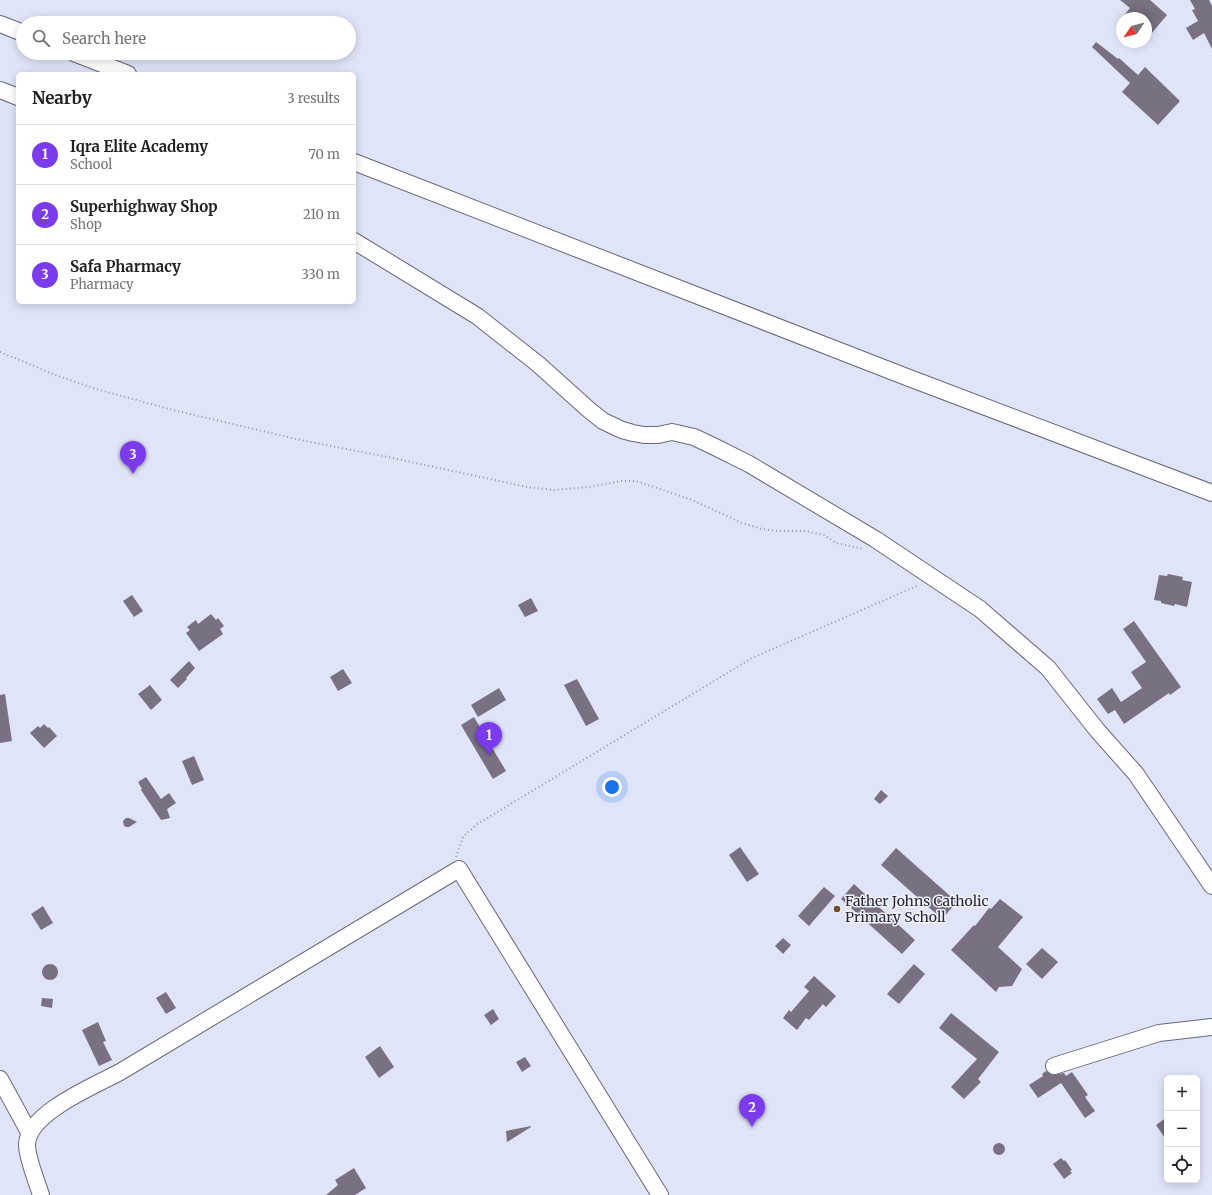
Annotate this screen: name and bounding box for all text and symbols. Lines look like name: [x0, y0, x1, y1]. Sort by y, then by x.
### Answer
north arrow: [1116, 12, 1152, 48]
search box: [16, 16, 356, 60]
icon: search: [30, 27, 52, 49]
text: Search here: [62, 29, 146, 48]
text: Nearby: [32, 87, 92, 109]
text: 3 results: [287, 90, 340, 107]
text: Iqra Elite Academy: [70, 137, 208, 156]
text: 1: [42, 146, 48, 163]
text: 70 m: [309, 146, 340, 163]
text: School: [70, 156, 112, 173]
text: Superhighway Shop: [70, 197, 218, 216]
text: 2: [41, 206, 49, 223]
text: 210 m: [303, 206, 340, 223]
text: Shop: [70, 216, 102, 233]
text: Safa Pharmacy: [70, 257, 181, 276]
text: 3: [41, 266, 49, 283]
text: 330 m: [301, 266, 340, 283]
text: Pharmacy: [70, 276, 134, 293]
pin: 3: [120, 441, 146, 474]
pin: 1: [476, 722, 502, 755]
your location: [602, 777, 622, 797]
place label: Father Johns Catholic Primary Scholl: [845, 892, 989, 926]
marker: Father Johns Catholic Primary Scholl: [832, 904, 842, 914]
map controls: [1164, 1075, 1200, 1183]
button: +: [1164, 1075, 1200, 1111]
pin: 2: [739, 1094, 765, 1127]
button: −: [1164, 1111, 1200, 1147]
button: locate: [1164, 1147, 1200, 1183]

